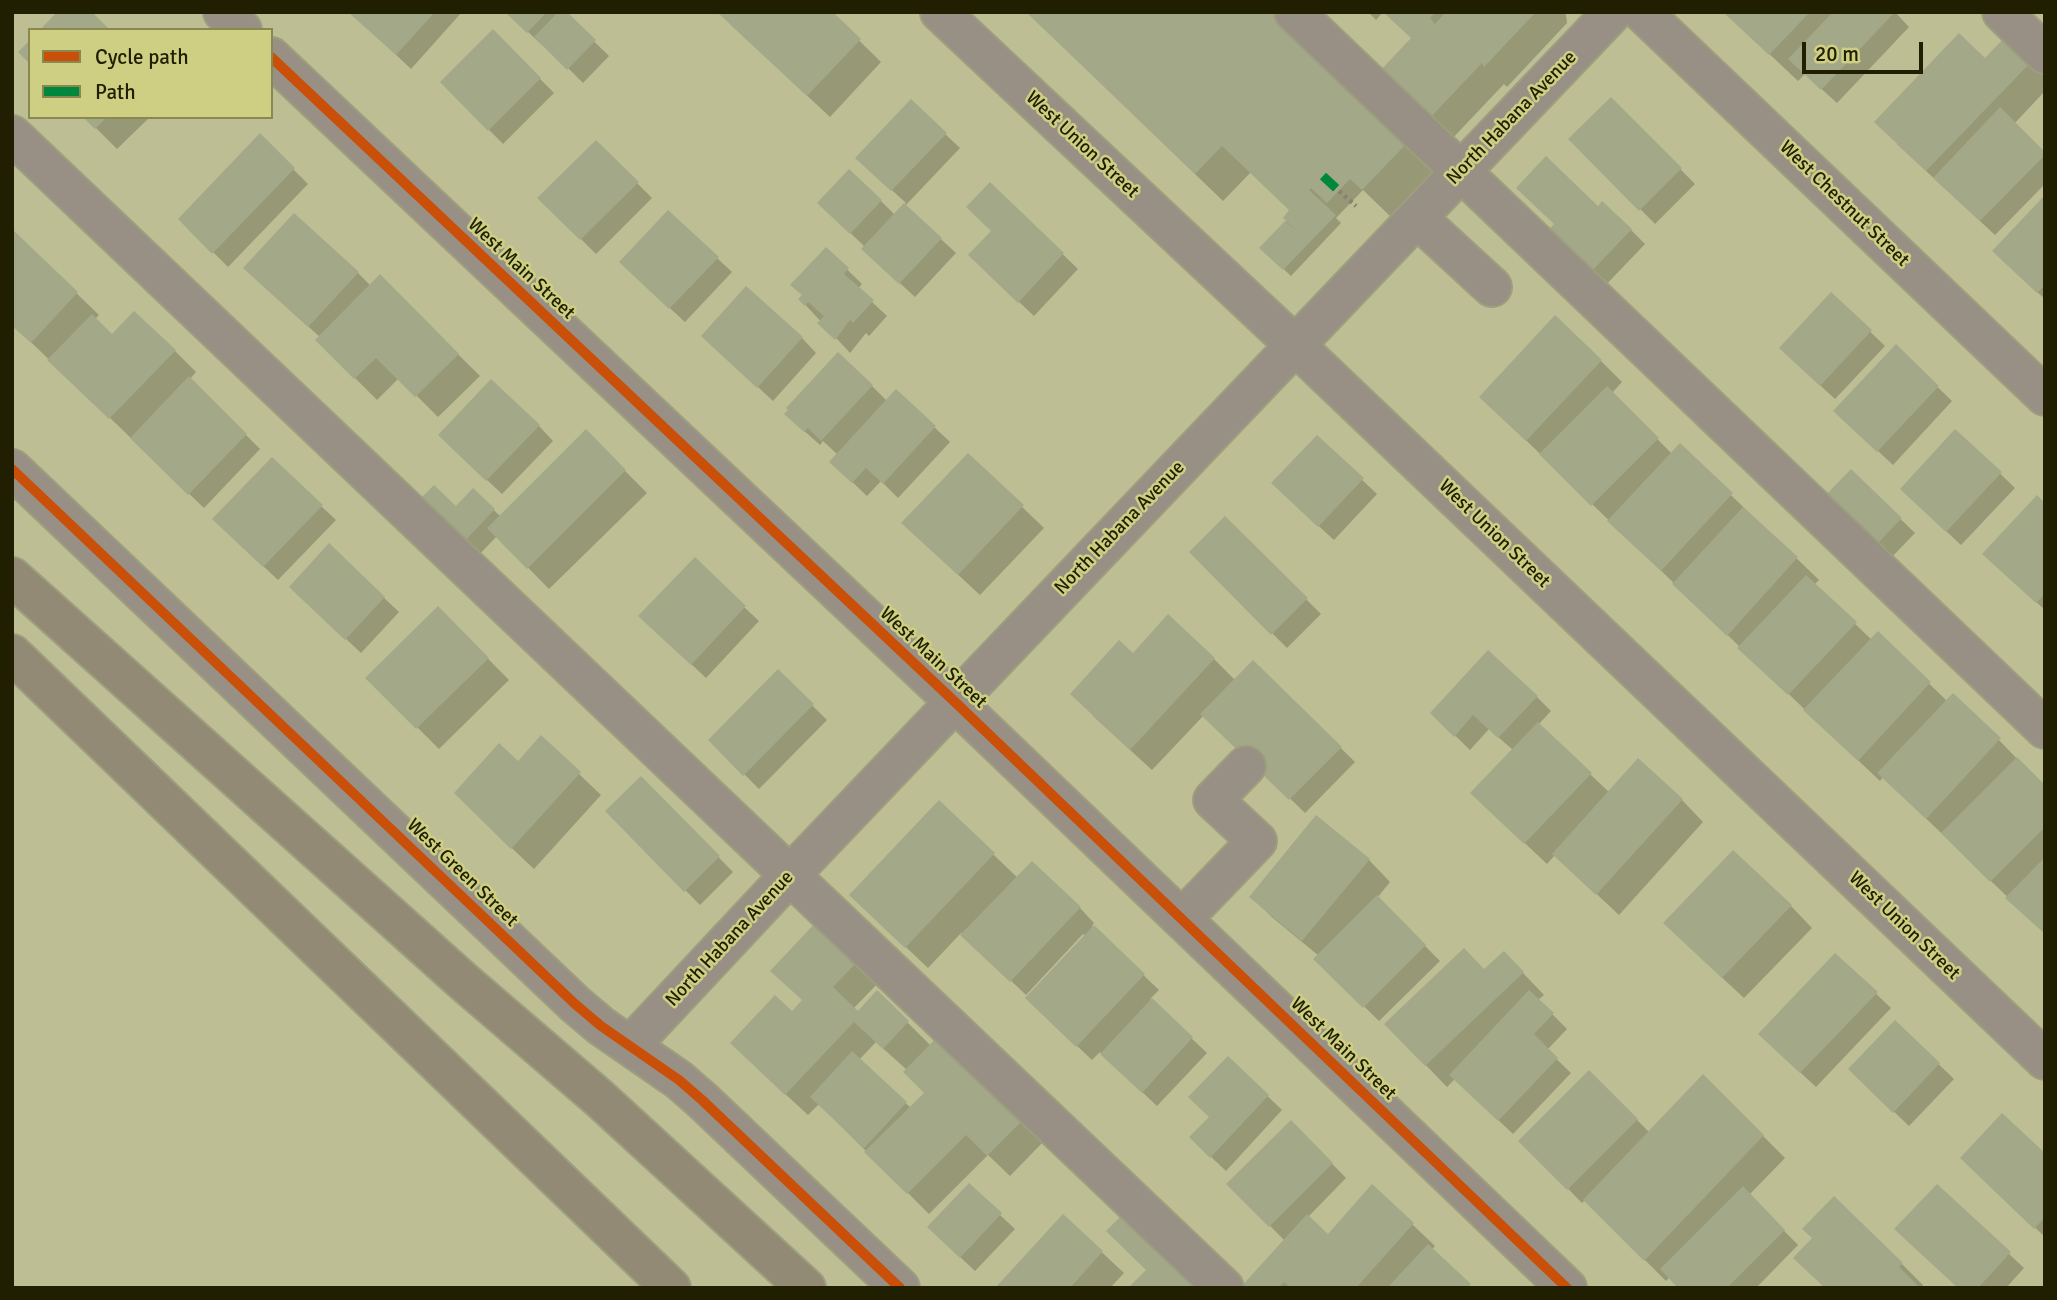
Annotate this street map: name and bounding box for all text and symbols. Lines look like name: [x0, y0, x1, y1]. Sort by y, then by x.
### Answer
legend: [28, 28, 273, 119]
scale bar: [1805, 28, 1926, 72]
text: 20 m: [1815, 41, 1859, 67]
text: Cycle path: [95, 44, 189, 70]
street label: North Habana Avenue: [1442, 46, 1582, 190]
text: Path: [95, 79, 136, 105]
street label: West Union Street: [1021, 87, 1143, 203]
street label: West Chestnut Street: [1774, 136, 1914, 272]
street label: West Main Street: [463, 214, 579, 324]
street label: North Habana Avenue: [1050, 456, 1190, 600]
street label: West Union Street: [1433, 475, 1555, 593]
street label: West Main Street: [875, 603, 991, 713]
street label: West Green Street: [402, 814, 522, 932]
street label: North Habana Avenue: [661, 866, 799, 1012]
street label: West Union Street: [1843, 867, 1965, 985]
street label: West Main Street: [1285, 993, 1401, 1105]

